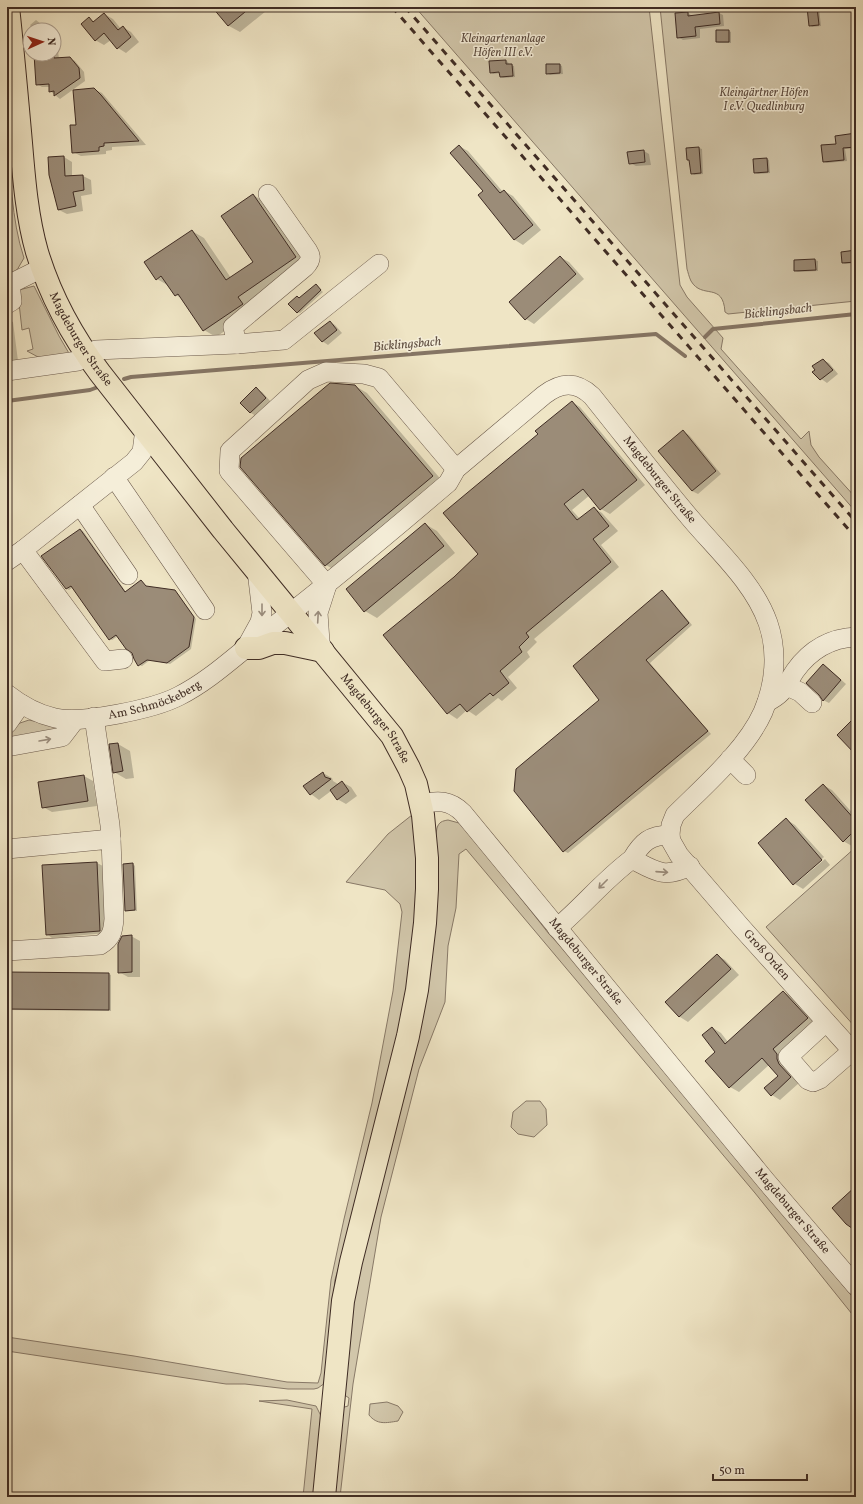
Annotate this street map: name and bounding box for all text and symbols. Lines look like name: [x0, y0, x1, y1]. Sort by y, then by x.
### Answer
north arrow: [22, 22, 62, 62]
park label: Kleingartenanlage Höfen III e.V.: [461, 31, 546, 61]
text: N: [43, 37, 58, 46]
park label: Kleingärtner Höfen I e.V. Quedlinburg: [719, 85, 809, 115]
street label: Magdeburger Straße: [45, 290, 116, 390]
water label: Bicklingsbach: [743, 299, 813, 325]
water label: Bicklingsbach: [372, 333, 442, 357]
street label: Magdeburger Straße: [619, 433, 700, 527]
one-way arrow: [258, 603, 266, 616]
one-way arrow: [314, 611, 322, 624]
street label: Magdeburger Straße: [336, 671, 413, 767]
street label: Am Schmöckeberg: [107, 677, 205, 724]
one-way arrow: [38, 736, 51, 744]
one-way arrow: [655, 868, 668, 875]
one-way arrow: [598, 879, 608, 889]
street label: Magdeburger Straße: [545, 915, 626, 1009]
street label: Groß Orden: [739, 927, 794, 984]
street label: Magdeburger Straße: [751, 1165, 833, 1258]
scale bar: [713, 1456, 807, 1482]
text: 50 m: [719, 1463, 745, 1479]

